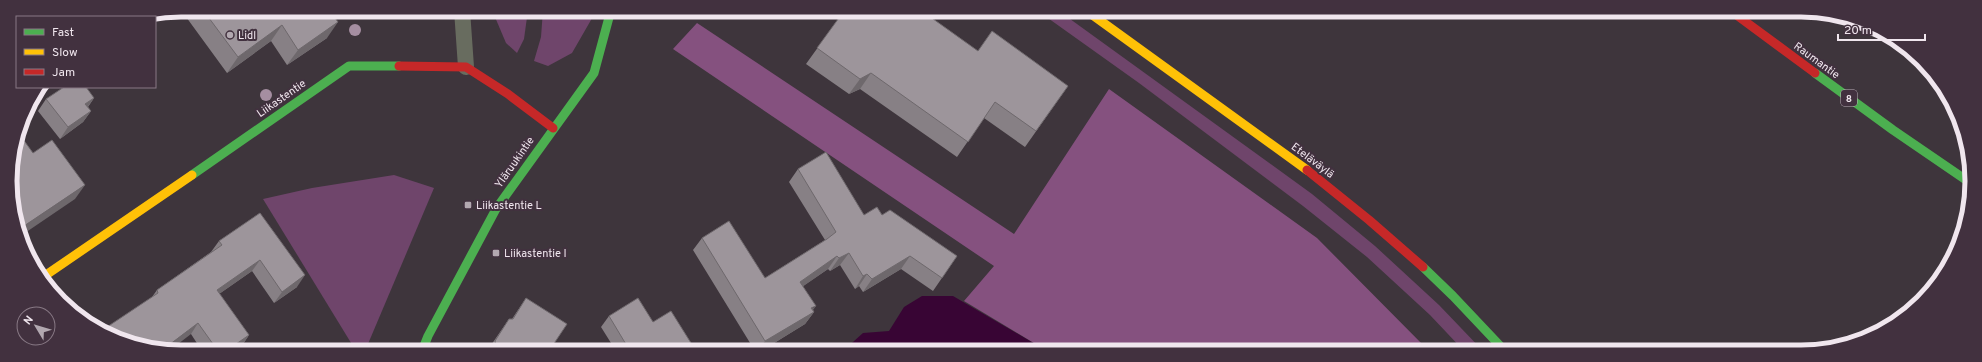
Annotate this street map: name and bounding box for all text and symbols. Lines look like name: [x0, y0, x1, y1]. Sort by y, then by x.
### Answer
legend: [16, 16, 156, 88]
scale bar: [1838, 16, 1925, 42]
text: 20 m: [1844, 23, 1872, 39]
text: Fast: [52, 25, 74, 41]
place label: Lidl: [238, 29, 256, 43]
marker: Lidl: [225, 30, 235, 40]
street label: Raumantie: [1791, 39, 1842, 82]
text: Slow: [52, 45, 78, 61]
text: Jam: [52, 65, 75, 81]
street label: Liikastentie: [254, 77, 309, 121]
road number: 8: [1841, 90, 1857, 106]
street label: Yläruukintie: [492, 134, 538, 191]
street label: Eteläväylä: [1288, 140, 1337, 182]
place label: Liikastentie L: [476, 199, 542, 213]
marker: Liikastentie L: [463, 200, 473, 210]
place label: Liikastentie I: [504, 247, 567, 261]
marker: Liikastentie I: [491, 248, 501, 258]
north arrow: [16, 306, 56, 346]
text: N: [21, 313, 37, 328]

